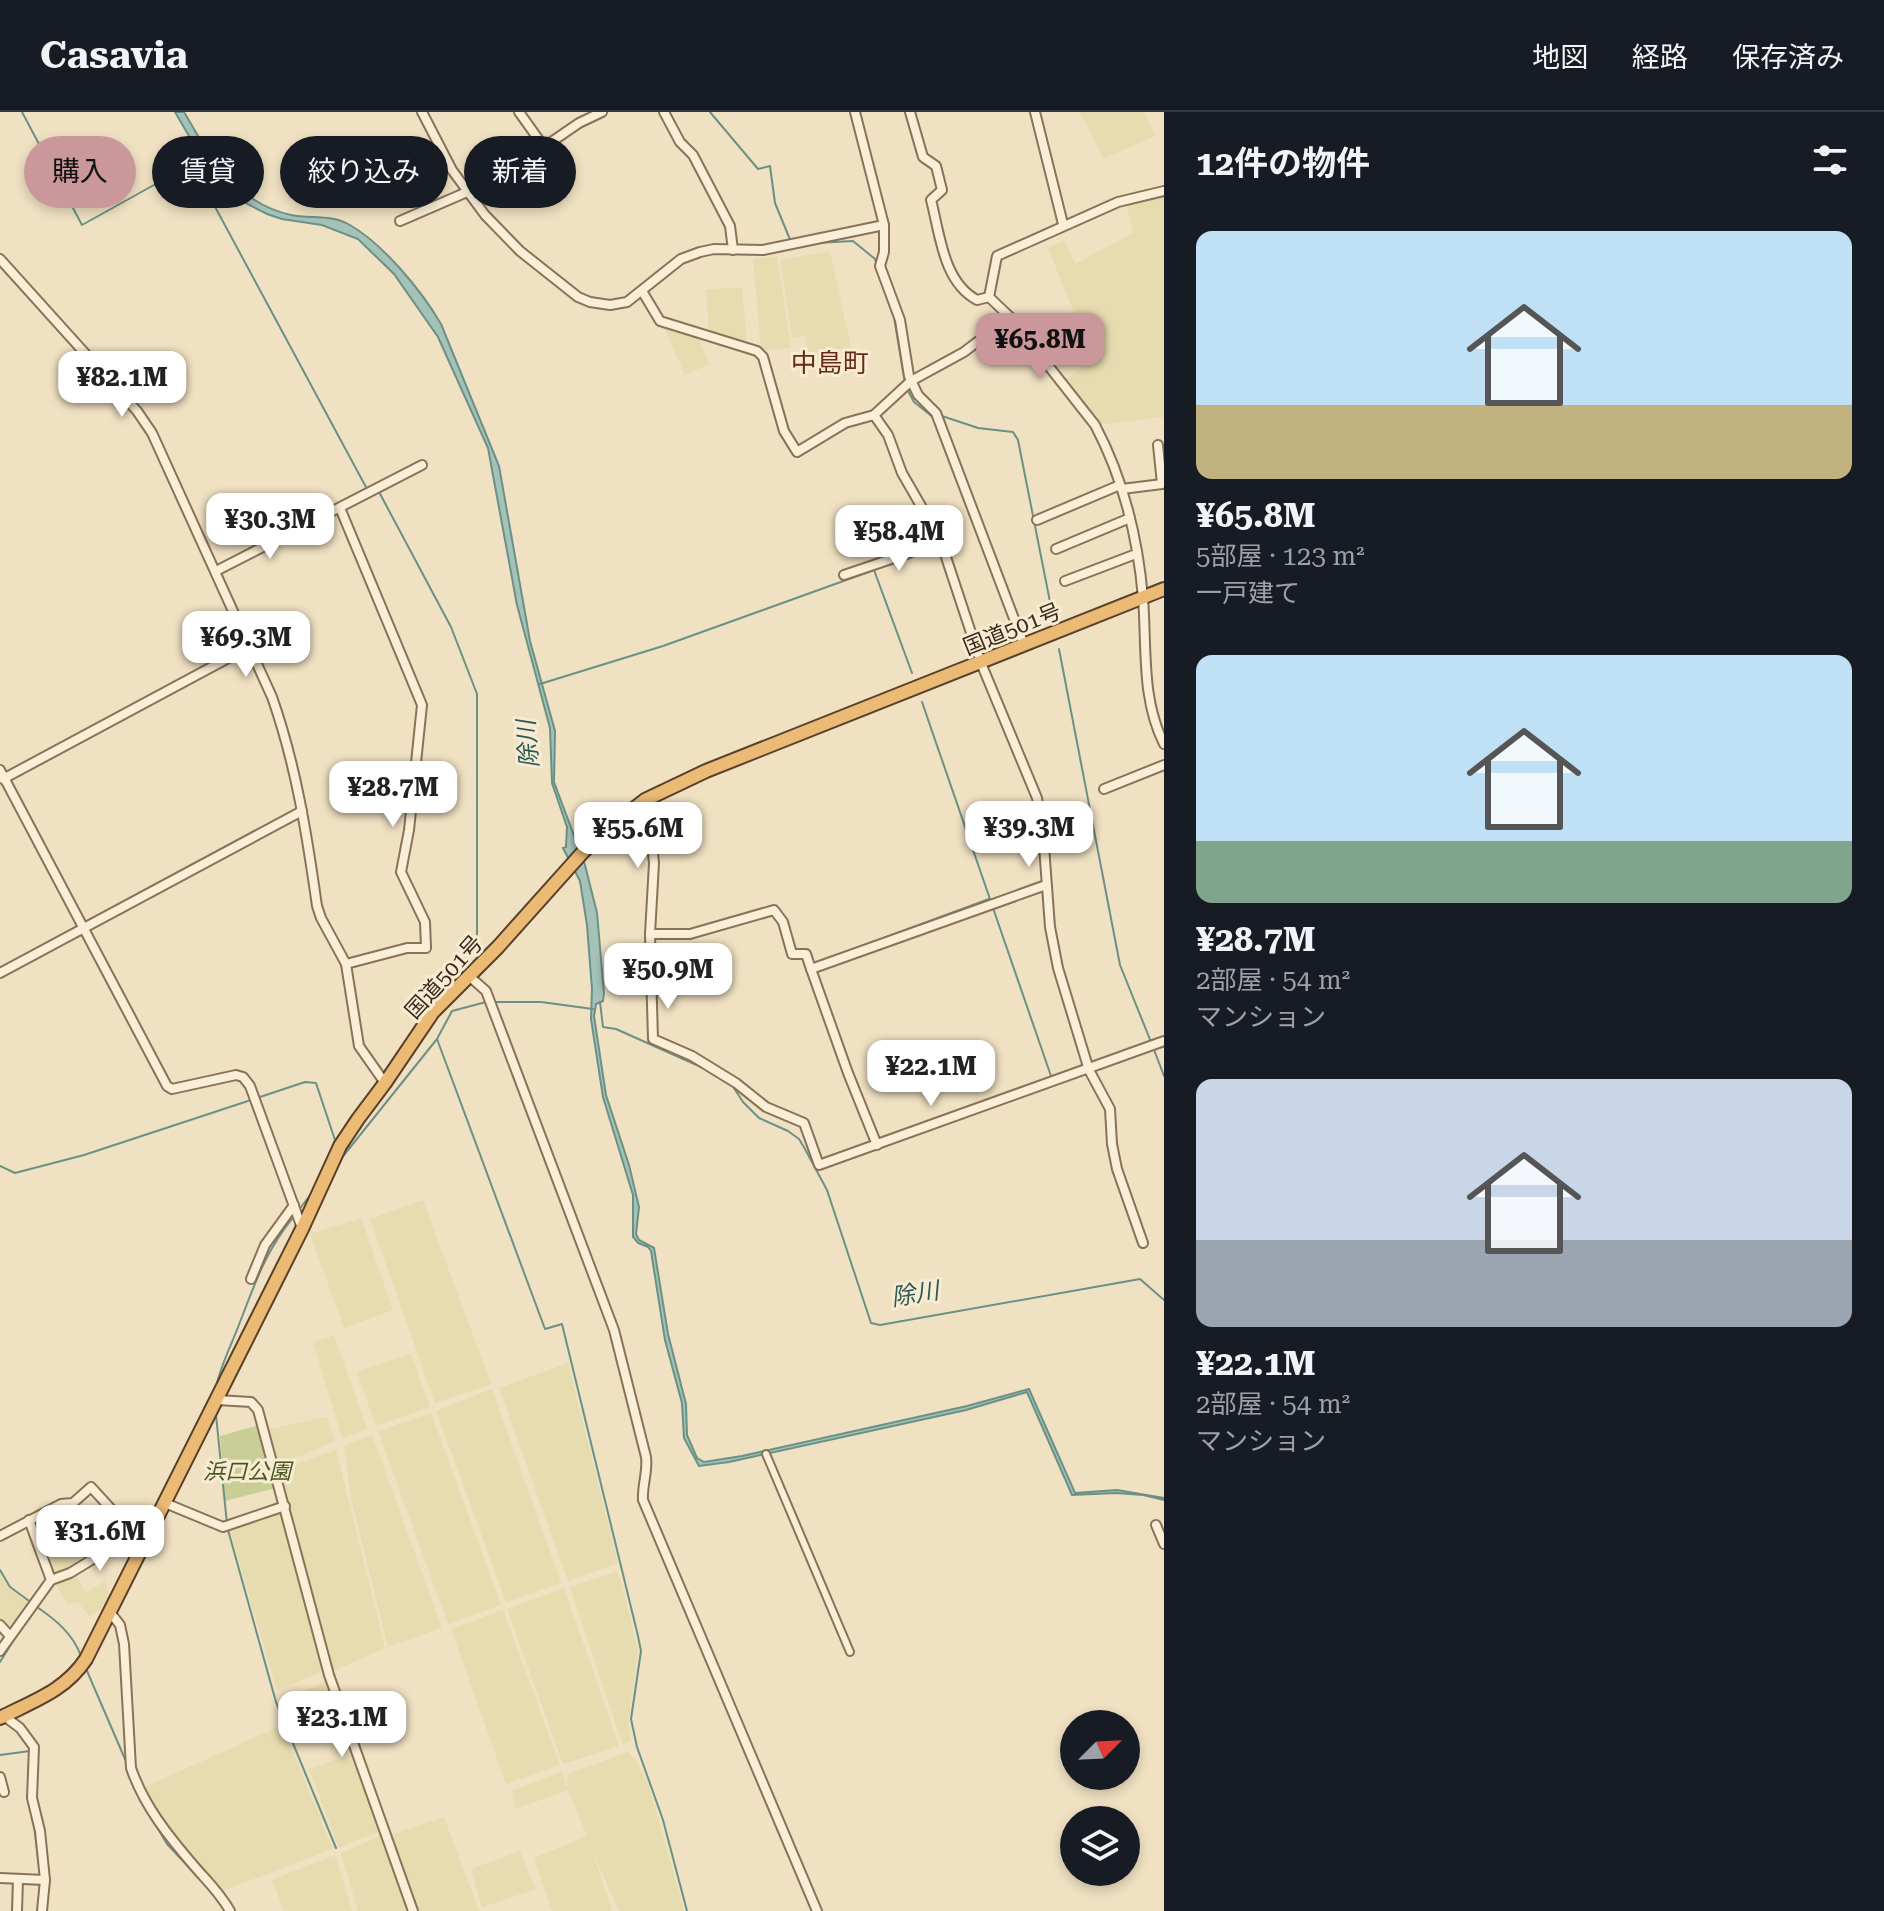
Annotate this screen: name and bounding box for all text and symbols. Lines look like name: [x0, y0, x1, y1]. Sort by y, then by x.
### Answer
text: Casavia: [40, 33, 188, 77]
text: 地図: [1532, 41, 1588, 74]
text: 経路: [1632, 41, 1688, 74]
text: 保存済み: [1732, 41, 1844, 74]
chip: 購入: [24, 136, 136, 208]
chip: 賃貸: [152, 136, 264, 208]
chip: 絞り込み: [280, 136, 448, 208]
chip: 新着: [464, 136, 576, 208]
icon: filters: [1808, 138, 1852, 182]
text: 12件の物件: [1196, 143, 1370, 183]
icon: home: [1452, 283, 1596, 427]
pin: ¥65.8M: [975, 313, 1105, 381]
text: ¥65.8M: [994, 324, 1086, 354]
district label: 中島町: [791, 348, 869, 378]
pin: ¥82.1M: [57, 351, 187, 419]
text: ¥82.1M: [76, 362, 168, 392]
pin: ¥30.3M: [205, 493, 335, 561]
text: ¥65.8M: [1196, 495, 1316, 535]
text: ¥30.3M: [224, 504, 316, 534]
pin: ¥58.4M: [834, 505, 964, 573]
text: ¥58.4M: [853, 516, 945, 546]
text: 5部屋 · 123 m²: [1196, 541, 1365, 571]
text: 一戸建て: [1196, 578, 1300, 608]
street label: 国道501号: [960, 598, 1064, 660]
pin: ¥69.3M: [181, 611, 311, 679]
text: ¥69.3M: [200, 622, 292, 652]
icon: home: [1452, 707, 1596, 851]
water label: 除川: [512, 716, 544, 769]
pin: ¥28.7M: [328, 761, 458, 829]
text: ¥28.7M: [347, 772, 439, 802]
pin: ¥39.3M: [964, 801, 1094, 869]
pin: ¥55.6M: [573, 802, 703, 870]
text: ¥39.3M: [983, 812, 1075, 842]
text: ¥55.6M: [592, 813, 684, 843]
text: ¥28.7M: [1196, 919, 1316, 959]
street label: 国道501号: [400, 930, 488, 1024]
pin: ¥50.9M: [603, 943, 733, 1011]
text: ¥50.9M: [622, 954, 714, 984]
text: 2部屋 · 54 m²: [1196, 965, 1350, 995]
text: マンション: [1196, 1002, 1326, 1032]
pin: ¥22.1M: [866, 1040, 996, 1108]
text: ¥22.1M: [885, 1051, 977, 1081]
icon: home: [1452, 1131, 1596, 1275]
water label: 除川: [889, 1276, 944, 1312]
text: ¥22.1M: [1196, 1343, 1316, 1383]
text: 2部屋 · 54 m²: [1196, 1389, 1350, 1419]
text: マンション: [1196, 1426, 1326, 1456]
park label: 浜口公園: [203, 1459, 294, 1484]
pin: ¥31.6M: [35, 1505, 165, 1573]
text: ¥31.6M: [54, 1516, 146, 1546]
pin: ¥23.1M: [277, 1691, 407, 1759]
text: ¥23.1M: [296, 1702, 388, 1732]
north arrow: [1060, 1710, 1140, 1790]
map controls: [1060, 1710, 1140, 1886]
button: layers: [1060, 1806, 1140, 1886]

